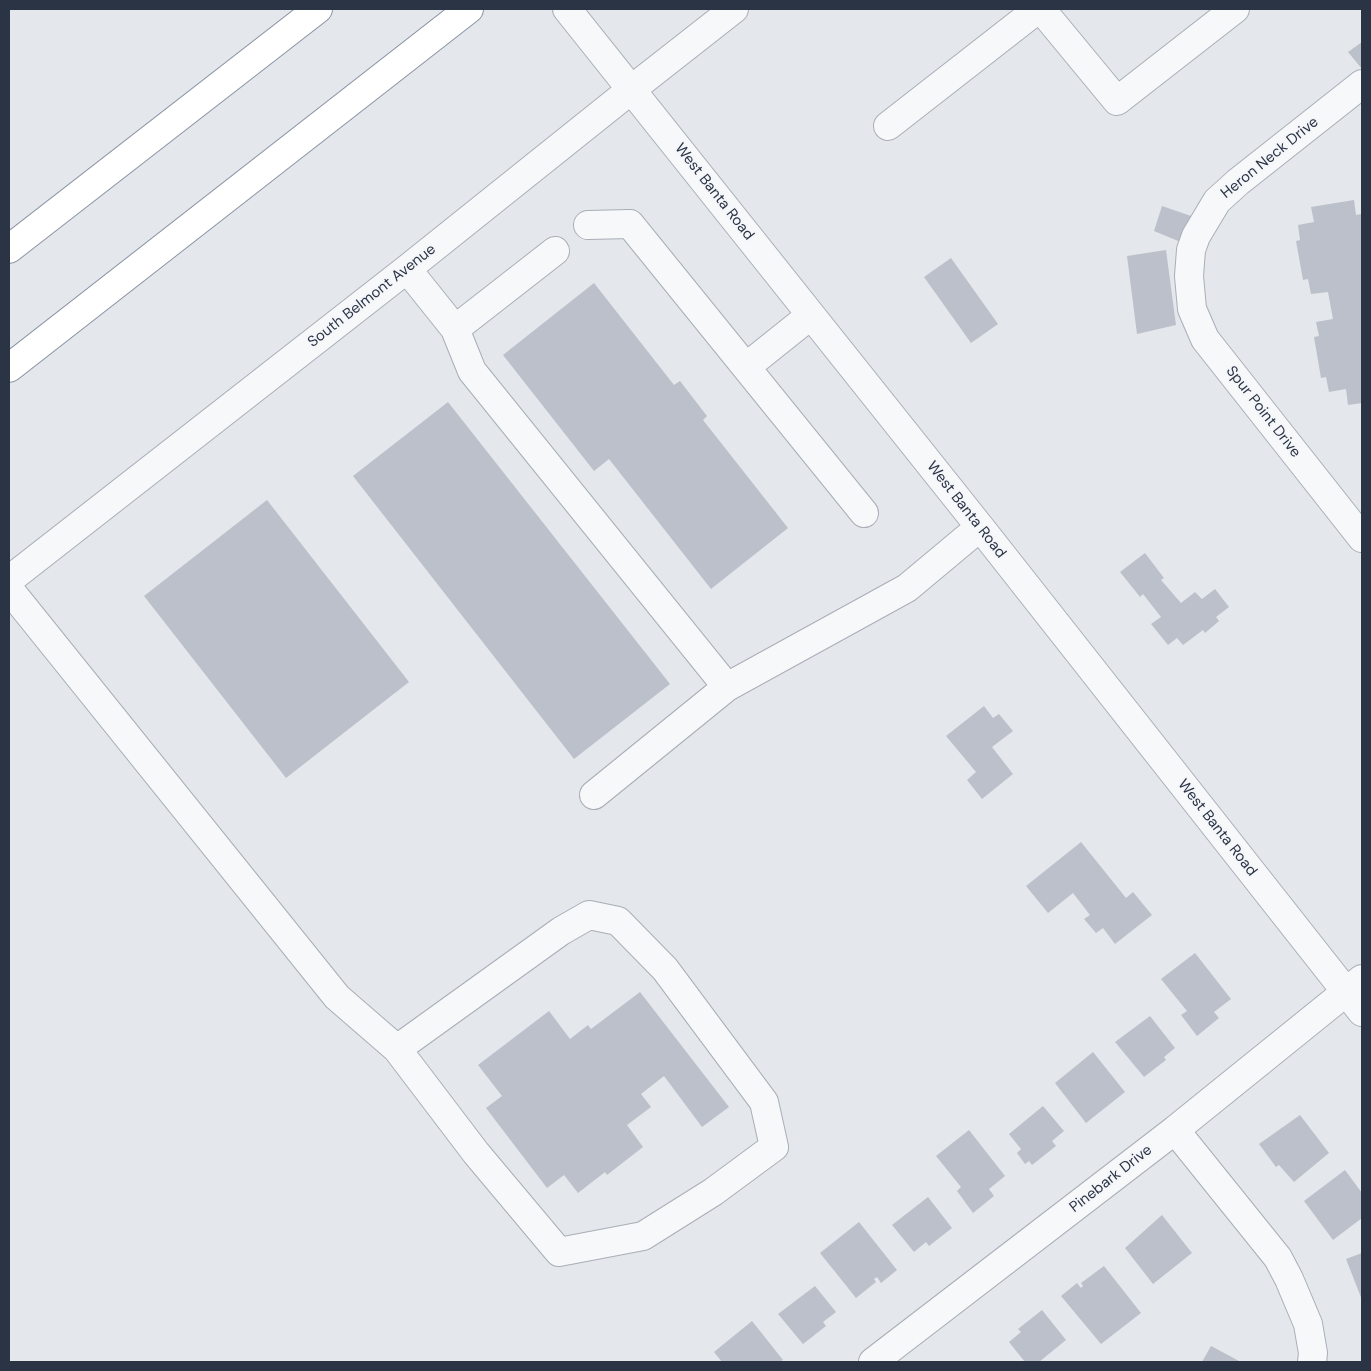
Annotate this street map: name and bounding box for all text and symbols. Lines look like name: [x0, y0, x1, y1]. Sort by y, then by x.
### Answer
street label: Heron Neck Drive: [1218, 113, 1322, 203]
street label: West Banta Road: [671, 140, 757, 244]
street label: South Belmont Avenue: [304, 240, 440, 352]
street label: Spur Point Drive: [1222, 363, 1304, 461]
street label: West Banta Road: [923, 458, 1009, 562]
street label: West Banta Road: [1174, 776, 1260, 880]
street label: Pinebark Drive: [1066, 1141, 1156, 1217]

